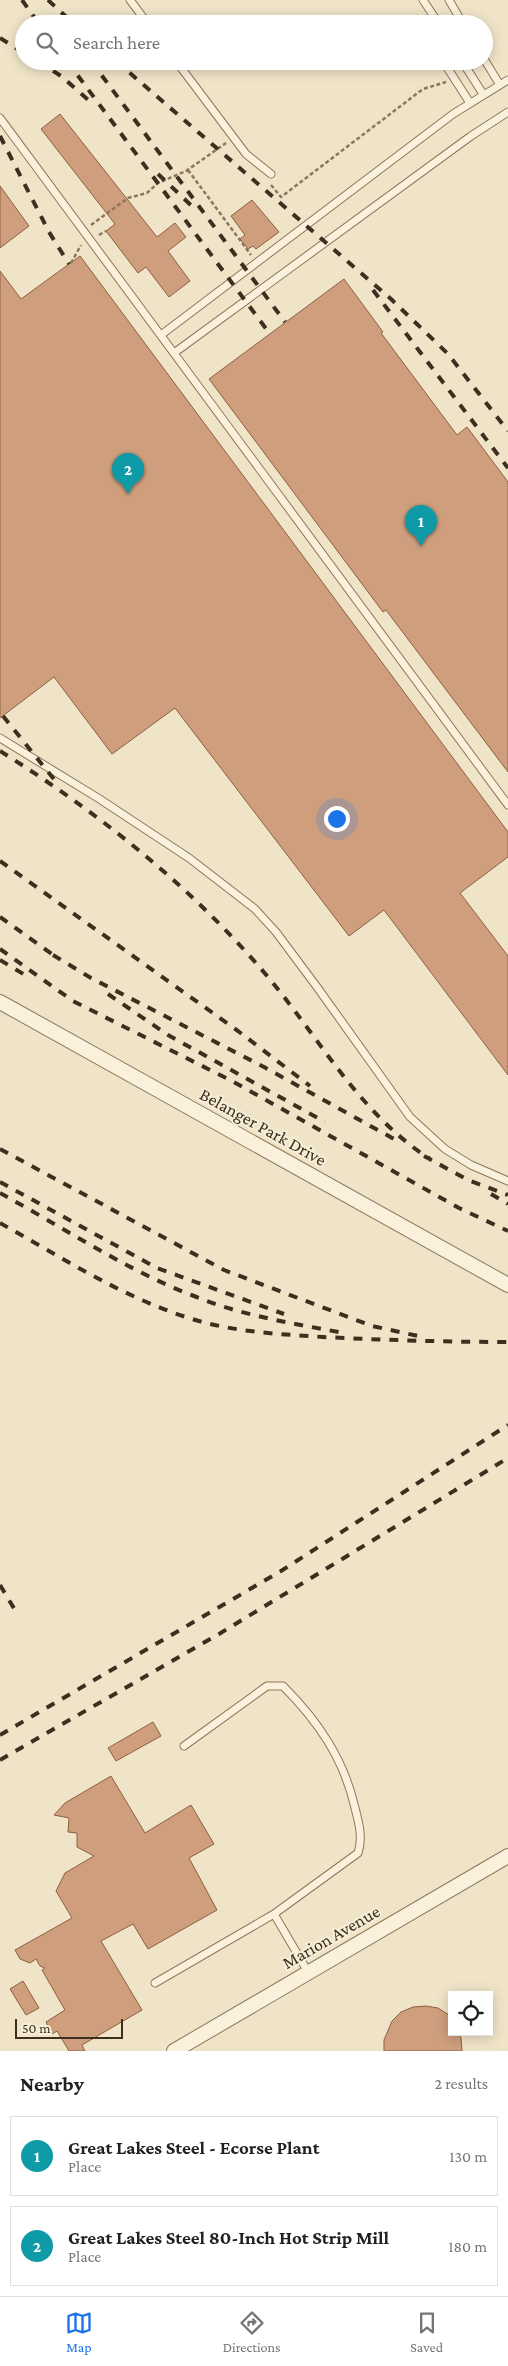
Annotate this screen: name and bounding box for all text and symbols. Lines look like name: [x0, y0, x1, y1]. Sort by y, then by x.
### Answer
search box: [15, 15, 493, 70]
icon: search: [33, 29, 61, 57]
text: Search here: [73, 32, 160, 53]
pin: 2: [112, 453, 144, 494]
pin: 1: [405, 505, 437, 546]
your location: [324, 806, 350, 832]
street label: Belanger Park Drive: [196, 1084, 330, 1170]
street label: Marion Avenue: [279, 1901, 383, 1973]
map controls: [448, 1991, 493, 2036]
button: locate: [448, 1991, 493, 2036]
scale bar: [15, 2016, 122, 2039]
text: 50 m: [22, 2020, 50, 2036]
text: Nearby: [20, 2072, 84, 2096]
text: 2 results: [435, 2075, 488, 2092]
text: Great Lakes Steel - Ecorse Plant: [68, 2137, 319, 2158]
text: 1: [34, 2148, 40, 2165]
text: 130 m: [449, 2148, 487, 2165]
text: Place: [68, 2158, 101, 2175]
text: Great Lakes Steel 80-Inch Hot Strip Mill: [68, 2227, 389, 2248]
text: 2: [33, 2238, 41, 2255]
text: 180 m: [448, 2238, 487, 2255]
text: Place: [68, 2248, 101, 2265]
tab: Map: [65, 2309, 93, 2355]
tab: Directions: [223, 2309, 281, 2355]
tab: Saved: [410, 2309, 443, 2355]

